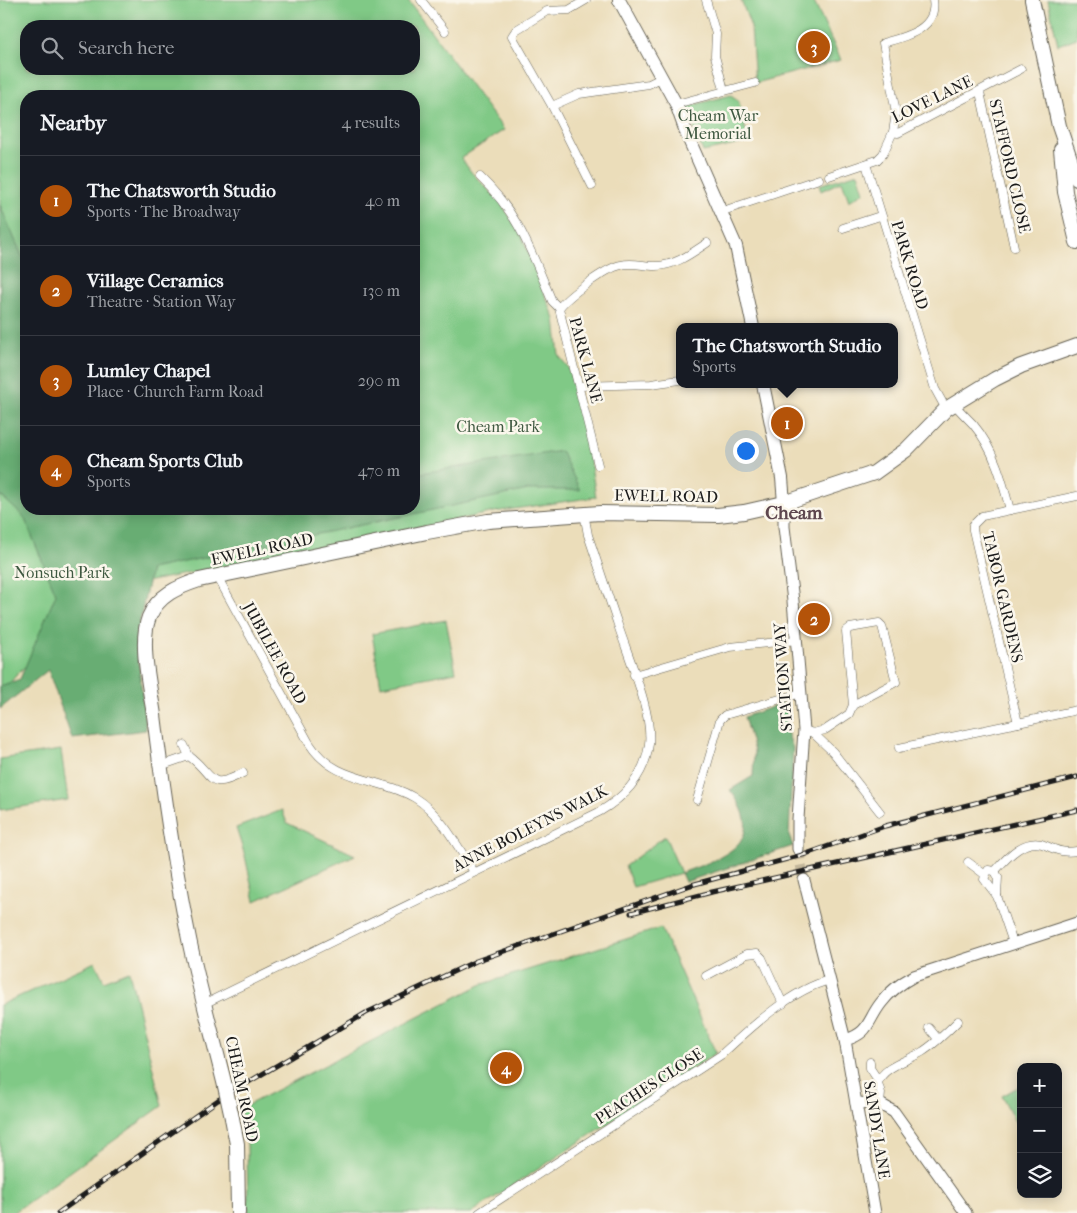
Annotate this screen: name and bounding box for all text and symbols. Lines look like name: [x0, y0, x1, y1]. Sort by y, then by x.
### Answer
search box: [20, 20, 420, 75]
pin: 3: [798, 28, 830, 66]
icon: search: [38, 34, 66, 62]
text: Search here: [78, 37, 174, 59]
street label: LOVE LANE: [888, 71, 976, 127]
street label: STAFFORD CLOSE: [985, 97, 1035, 235]
park label: Cheam War Memorial: [678, 106, 758, 143]
text: Nearby: [40, 111, 106, 135]
text: 4 results: [342, 113, 400, 132]
text: The Chatsworth Studio: [87, 180, 276, 202]
text: 1: [53, 191, 59, 210]
text: 40 m: [365, 191, 400, 210]
text: Sports · The Broadway: [87, 202, 241, 221]
street label: PARK ROAD: [887, 218, 933, 312]
text: Village Ceramics: [87, 270, 224, 292]
text: 2: [52, 281, 60, 300]
text: 130 m: [362, 281, 400, 300]
text: Theatre · Station Way: [87, 292, 235, 311]
street label: PARK LANE: [565, 315, 607, 405]
popup: [676, 323, 898, 388]
text: The Chatsworth Studio: [693, 335, 881, 357]
text: Sports: [693, 357, 736, 376]
text: Lumley Chapel: [87, 360, 211, 382]
text: 3: [53, 371, 59, 390]
text: 290 m: [358, 371, 400, 390]
text: Place · Church Farm Road: [87, 382, 263, 401]
pin: 1: [771, 404, 803, 442]
park label: Cheam Park: [456, 417, 541, 436]
your location: [733, 438, 759, 464]
text: Cheam Sports Club: [87, 450, 243, 472]
text: 4: [51, 461, 61, 480]
text: 470 m: [358, 461, 400, 480]
text: Sports: [87, 472, 130, 491]
street label: EWELL ROAD: [614, 486, 718, 506]
district label: Cheam: [765, 502, 823, 524]
street label: EWELL ROAD: [209, 529, 315, 569]
street label: TABOR GARDENS: [979, 530, 1027, 664]
park label: Nonsuch Park: [14, 563, 110, 582]
street label: JUBILEE ROAD: [238, 597, 311, 707]
pin: 2: [798, 600, 830, 638]
street label: STATION WAY: [770, 621, 796, 732]
street label: ANNE BOLEYNS WALK: [448, 780, 612, 876]
street label: CHEAM ROAD: [222, 1034, 262, 1144]
street label: PEACHES CLOSE: [591, 1044, 707, 1128]
pin: 4: [490, 1049, 522, 1087]
map controls: [1017, 1063, 1062, 1198]
button: +: [1017, 1063, 1062, 1108]
street label: SANDY LANE: [860, 1080, 894, 1181]
button: −: [1017, 1108, 1062, 1153]
button: layers: [1017, 1153, 1062, 1198]

